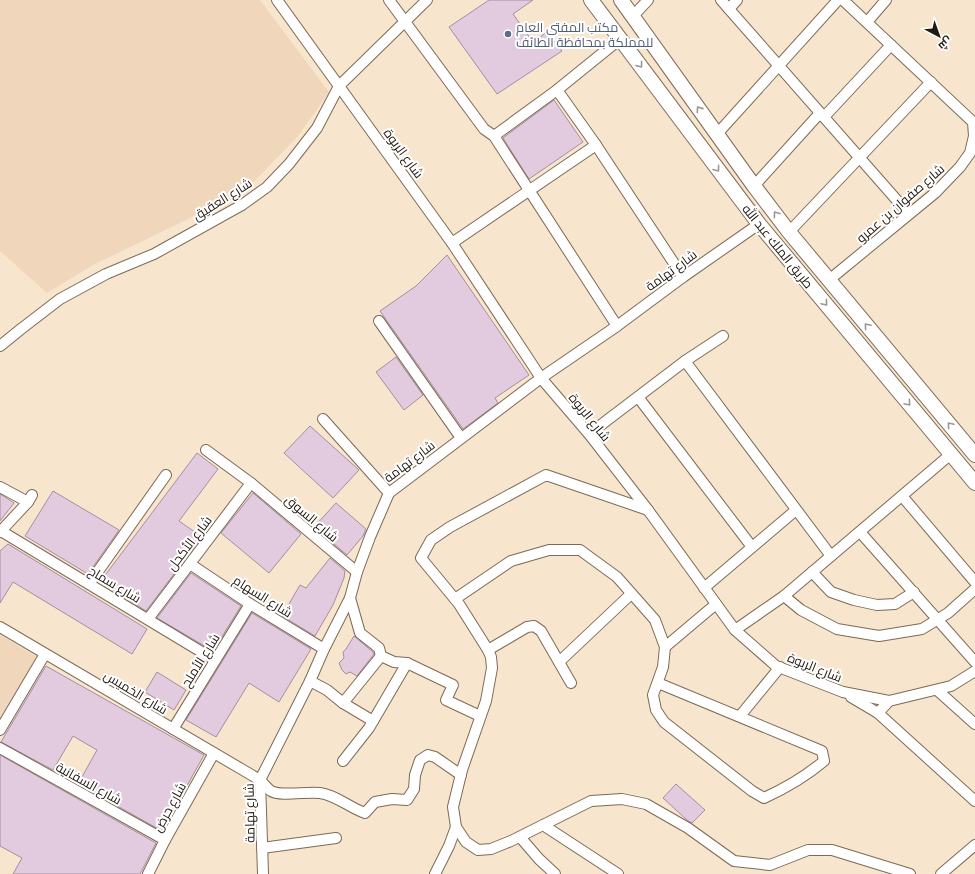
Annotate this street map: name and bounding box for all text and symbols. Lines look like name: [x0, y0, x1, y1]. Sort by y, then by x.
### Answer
north arrow: [919, 16, 959, 56]
place label: مكتب المفتي العام للمملكة بمحافظة الطائف: [516, 20, 653, 50]
marker: مكتب المفتي العام للمملكة بمحافظة الطائف: [503, 29, 513, 39]
text: ش: [936, 34, 955, 53]
one-way arrow: [635, 61, 642, 68]
one-way arrow: [696, 106, 704, 113]
street label: شارع الربوة: [380, 126, 427, 181]
street label: شارع صفوان بن عمرو: [853, 161, 948, 246]
one-way arrow: [713, 165, 720, 172]
street label: شارع العقيق: [190, 175, 255, 224]
street label: طريق الملك عبد الله: [739, 201, 817, 291]
one-way arrow: [773, 211, 780, 218]
street label: شارع تهامة: [643, 247, 700, 295]
one-way arrow: [820, 299, 827, 306]
one-way arrow: [864, 323, 871, 330]
street label: شارع الربوة: [565, 390, 613, 445]
one-way arrow: [903, 399, 910, 406]
one-way arrow: [948, 423, 955, 430]
street label: شارع تهامة: [381, 437, 438, 486]
street label: شارع السوق: [281, 492, 341, 546]
street label: شارع الأكحل: [164, 513, 216, 574]
street label: شارع سماح: [85, 563, 144, 607]
street label: شارع السهام: [229, 572, 295, 622]
street label: شارع الأملح: [178, 631, 224, 690]
street label: شارع الربوة: [785, 650, 844, 686]
street label: شارع الخميس: [101, 668, 170, 718]
street label: شارع السفانية: [53, 759, 124, 809]
street label: شارع حرض: [150, 780, 190, 835]
street label: شارع تهامة: [241, 783, 259, 843]

